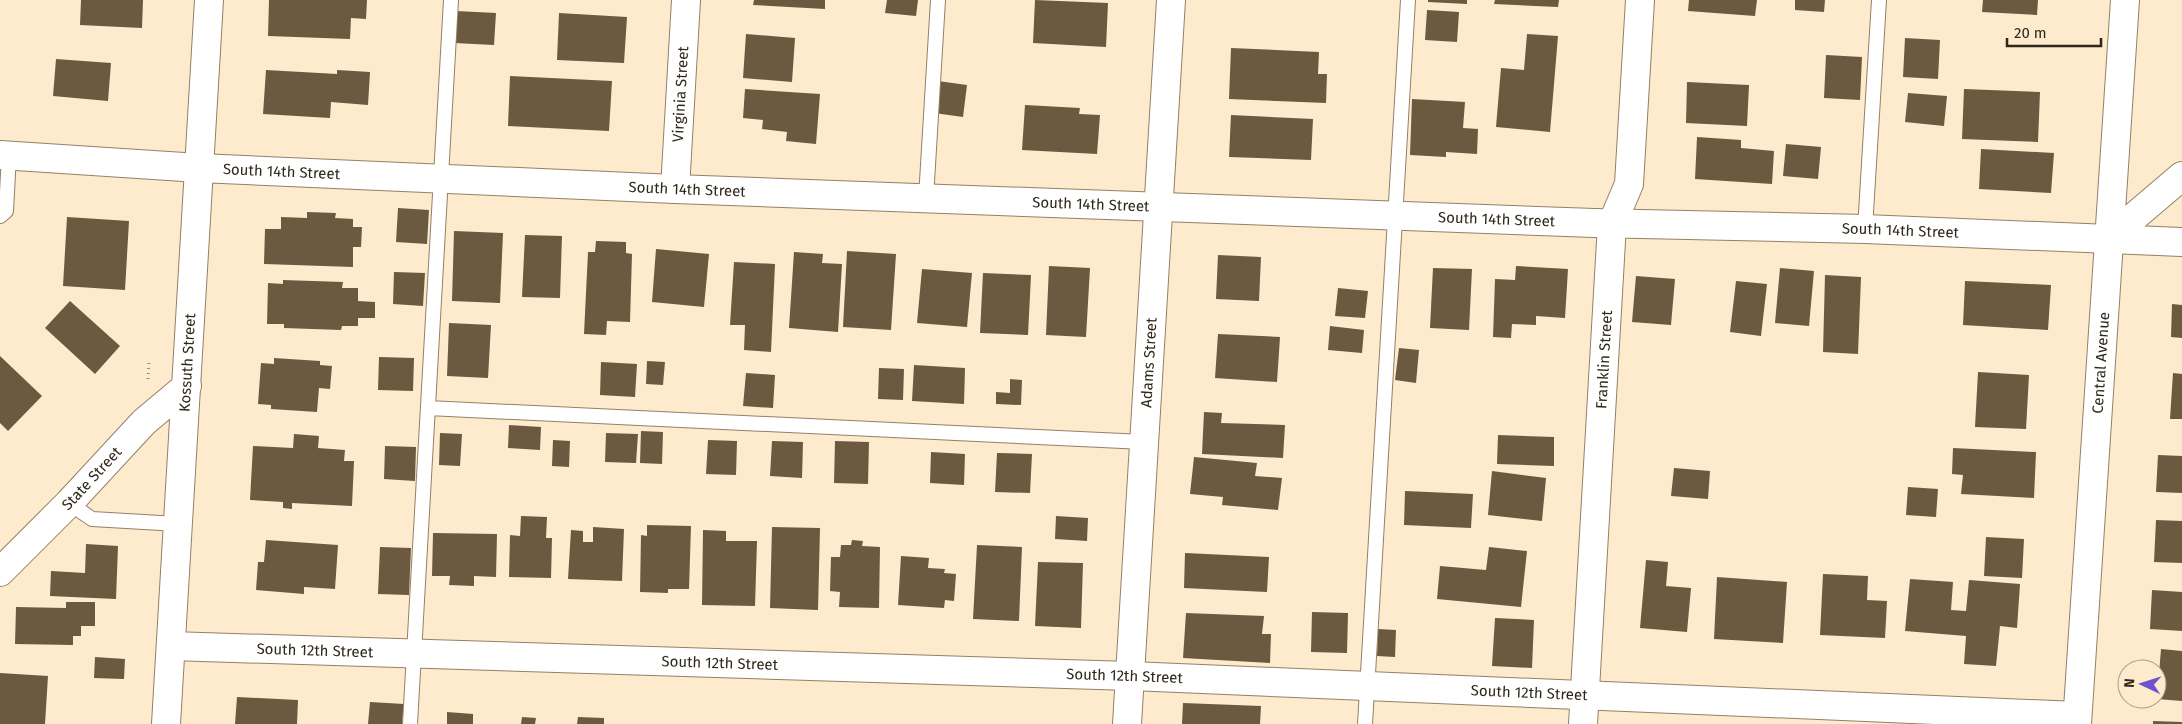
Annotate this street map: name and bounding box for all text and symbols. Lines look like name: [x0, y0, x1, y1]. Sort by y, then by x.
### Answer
scale bar: [2007, 15, 2101, 47]
text: 20 m: [2014, 24, 2047, 42]
street label: Virginia Street: [669, 45, 692, 143]
street label: South 14th Street: [222, 160, 341, 183]
street label: South 14th Street: [628, 178, 747, 201]
street label: South 14th Street: [1032, 193, 1150, 216]
street label: South 14th Street: [1438, 208, 1556, 231]
street label: South 14th Street: [1842, 219, 1960, 242]
street label: Franklin Street: [1592, 309, 1616, 410]
street label: Central Avenue: [2089, 311, 2113, 414]
street label: Kossuth Street: [176, 312, 199, 413]
street label: Adams Street: [1137, 316, 1161, 408]
street label: State Street: [58, 443, 126, 514]
street label: South 12th Street: [256, 640, 374, 661]
street label: South 12th Street: [661, 652, 779, 674]
north arrow: [2117, 659, 2167, 709]
street label: South 12th Street: [1066, 665, 1184, 687]
text: N: [2121, 678, 2138, 688]
street label: South 12th Street: [1470, 681, 1588, 704]

